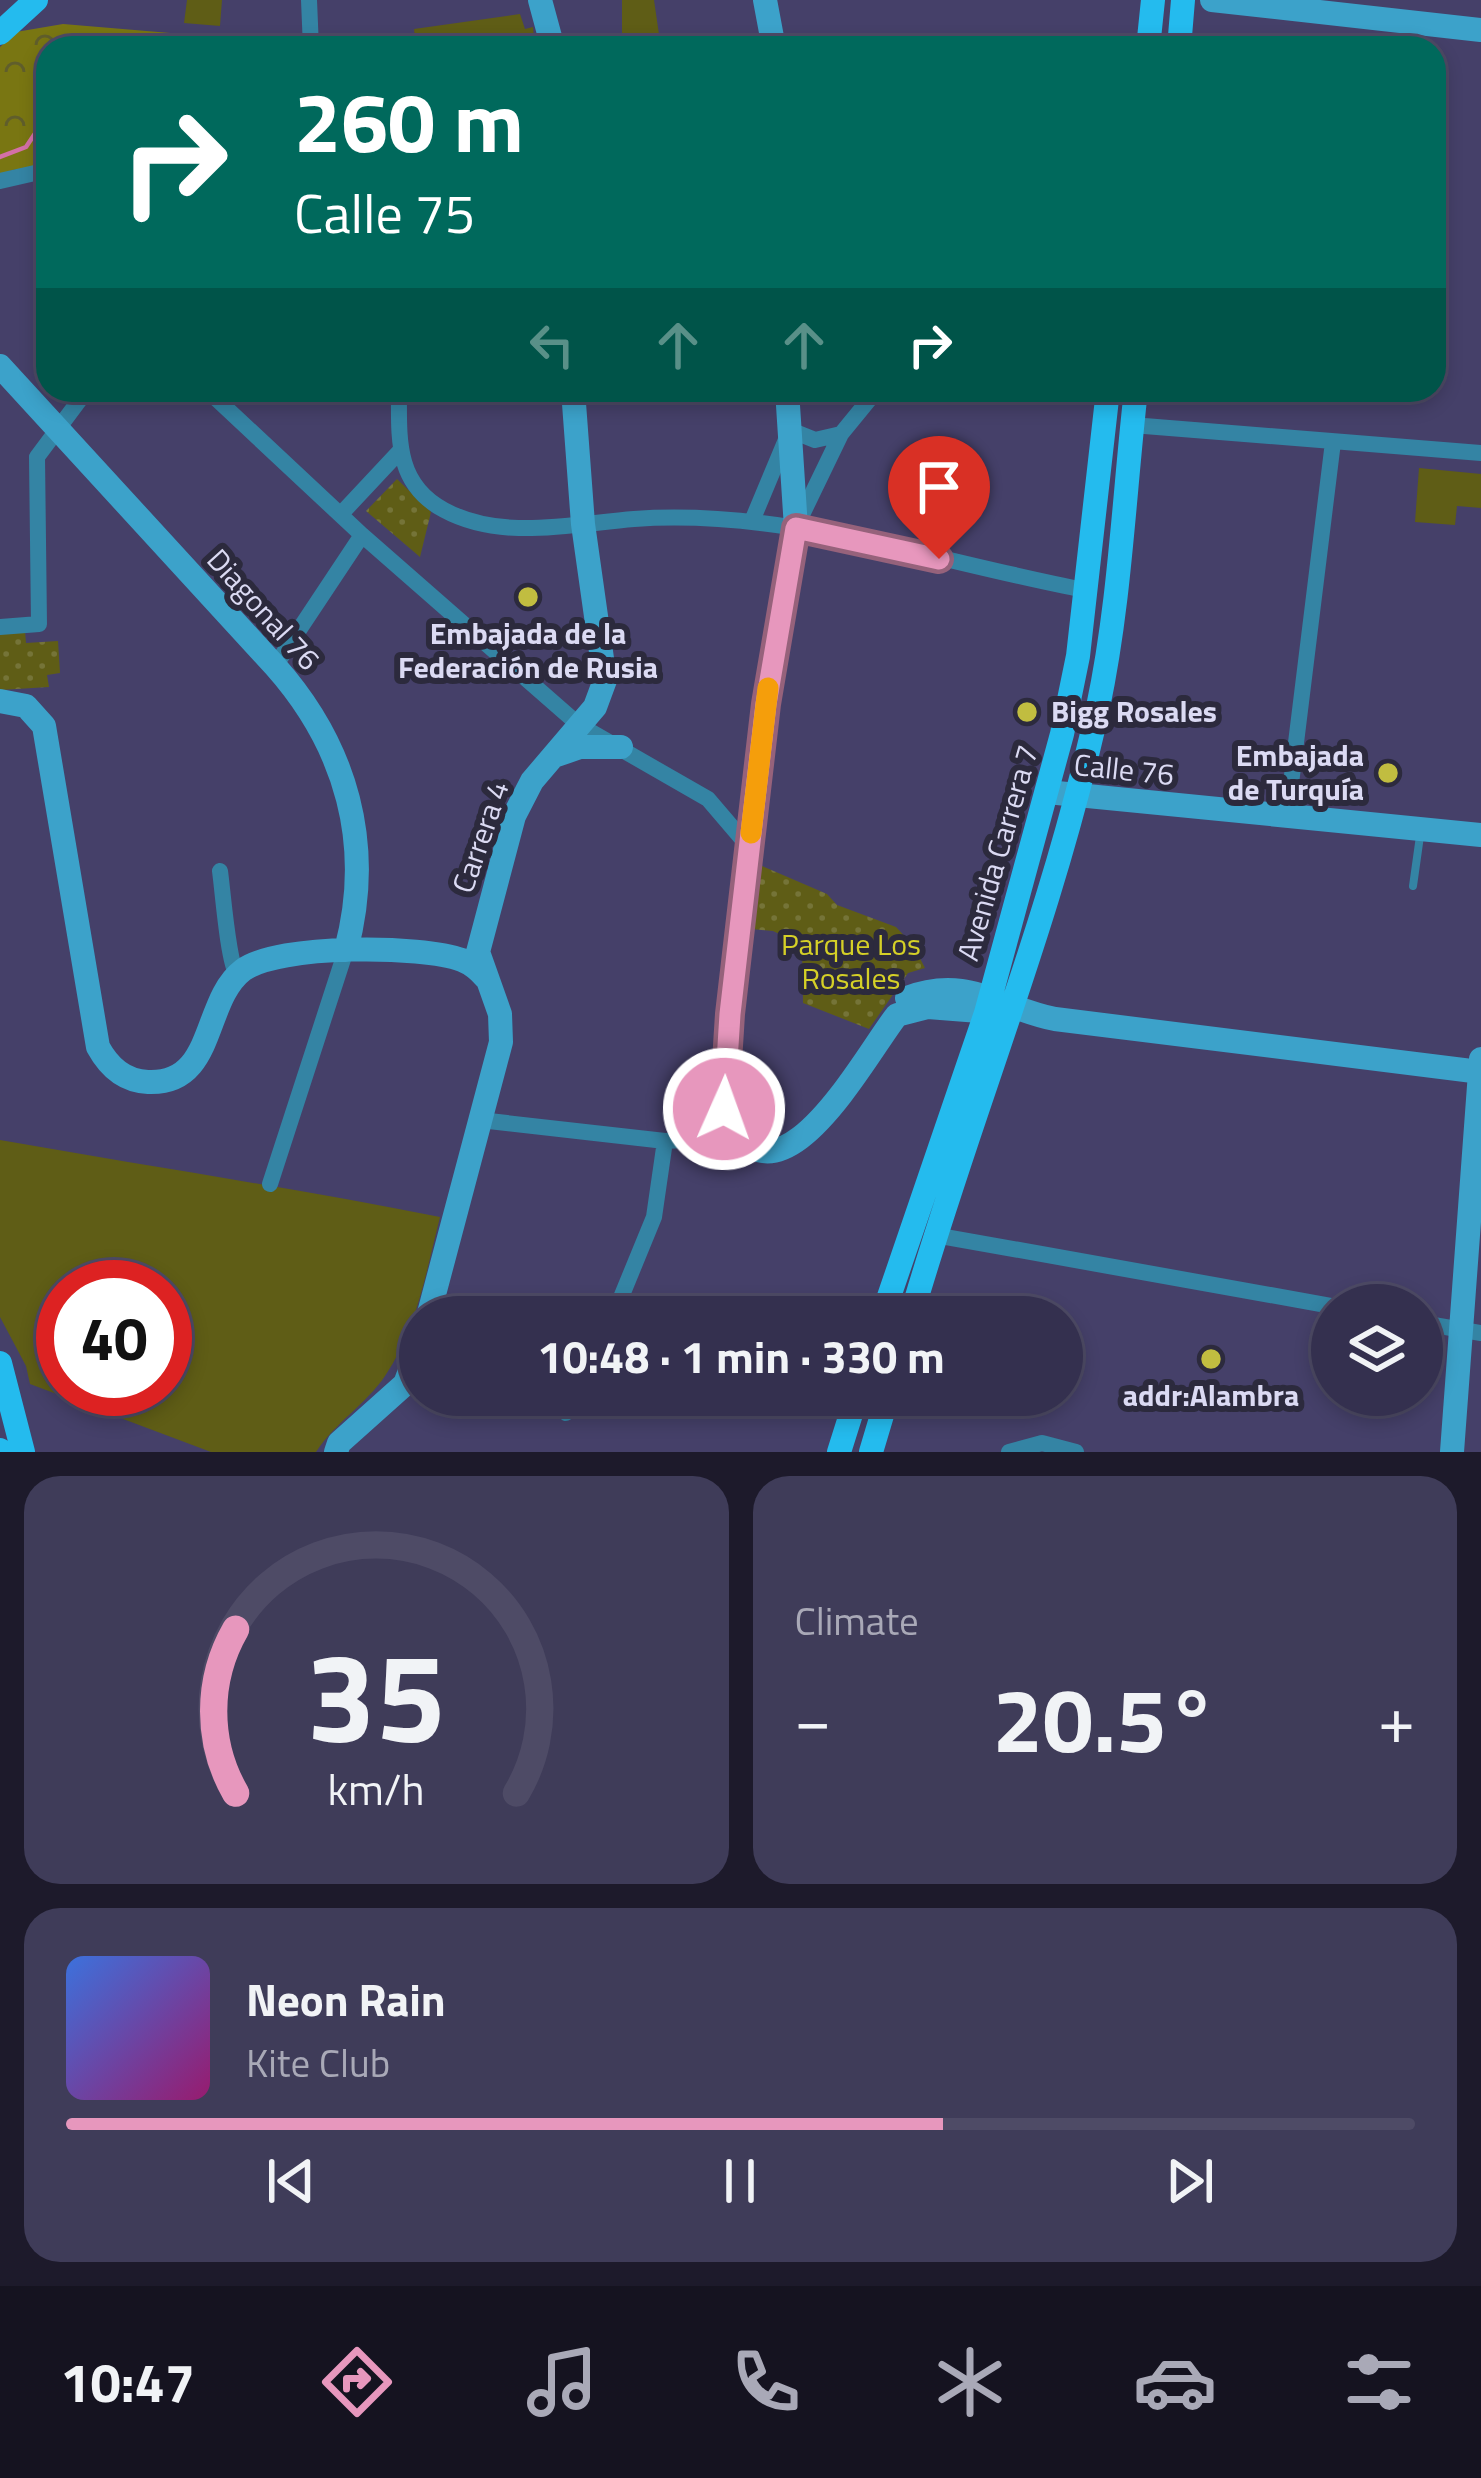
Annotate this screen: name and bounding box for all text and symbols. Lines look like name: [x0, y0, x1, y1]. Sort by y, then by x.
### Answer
text: 260 m: [294, 57, 524, 185]
icon: right: [96, 84, 252, 240]
text: Calle 75: [294, 172, 475, 254]
icon: left: [519, 312, 585, 378]
icon: ahead: [645, 312, 711, 378]
icon: ahead: [771, 312, 837, 378]
icon: right: [897, 312, 963, 378]
pin: [888, 436, 990, 559]
icon: arrive: [906, 454, 972, 520]
street label: Diagonal 76: [196, 538, 331, 681]
marker: Embajada de la Federación de Rusia: [515, 584, 541, 610]
place label: Embajada de la Federación de Rusia: [398, 610, 658, 690]
place label: Bigg Rosales: [1051, 688, 1217, 734]
marker: Bigg Rosales: [1014, 699, 1040, 725]
place label: Embajada de Turquía: [1228, 732, 1364, 812]
street label: Avenida Carrera 7: [944, 739, 1050, 966]
street label: Calle 76: [1072, 741, 1177, 797]
marker: Embajada de Turquía: [1375, 760, 1401, 786]
street label: Carrera 4: [439, 774, 521, 899]
park label: Parque Los Rosales: [781, 921, 921, 1001]
position arrow: [661, 1046, 787, 1172]
speed limit sign: 40: [36, 1260, 192, 1416]
map controls: [1311, 1284, 1443, 1416]
button: layers: [1311, 1284, 1443, 1416]
text: 10:48 · 1 min · 330 m: [537, 1322, 945, 1390]
marker: addr:Alambra: [1198, 1346, 1224, 1372]
place label: addr:Alambra: [1123, 1372, 1299, 1418]
text: Climate: [795, 1591, 919, 1650]
text: 35: [306, 1601, 446, 1790]
text: 20.5°: [992, 1650, 1217, 1787]
text: −: [795, 1668, 831, 1769]
text: +: [1378, 1668, 1415, 1769]
text: km/h: [328, 1756, 425, 1822]
text: Neon Rain: [246, 1965, 446, 2033]
text: Kite Club: [246, 2033, 390, 2092]
icon: previous: [258, 2148, 324, 2214]
icon: pause: [707, 2148, 773, 2214]
icon: next: [1157, 2148, 1223, 2214]
icon: directions: [315, 2340, 399, 2424]
icon: music: [520, 2340, 604, 2424]
icon: phone: [724, 2340, 808, 2424]
icon: climate: [928, 2340, 1012, 2424]
icon: car: [1133, 2340, 1217, 2424]
icon: filters: [1337, 2340, 1421, 2424]
text: 10:47: [60, 2341, 195, 2423]

